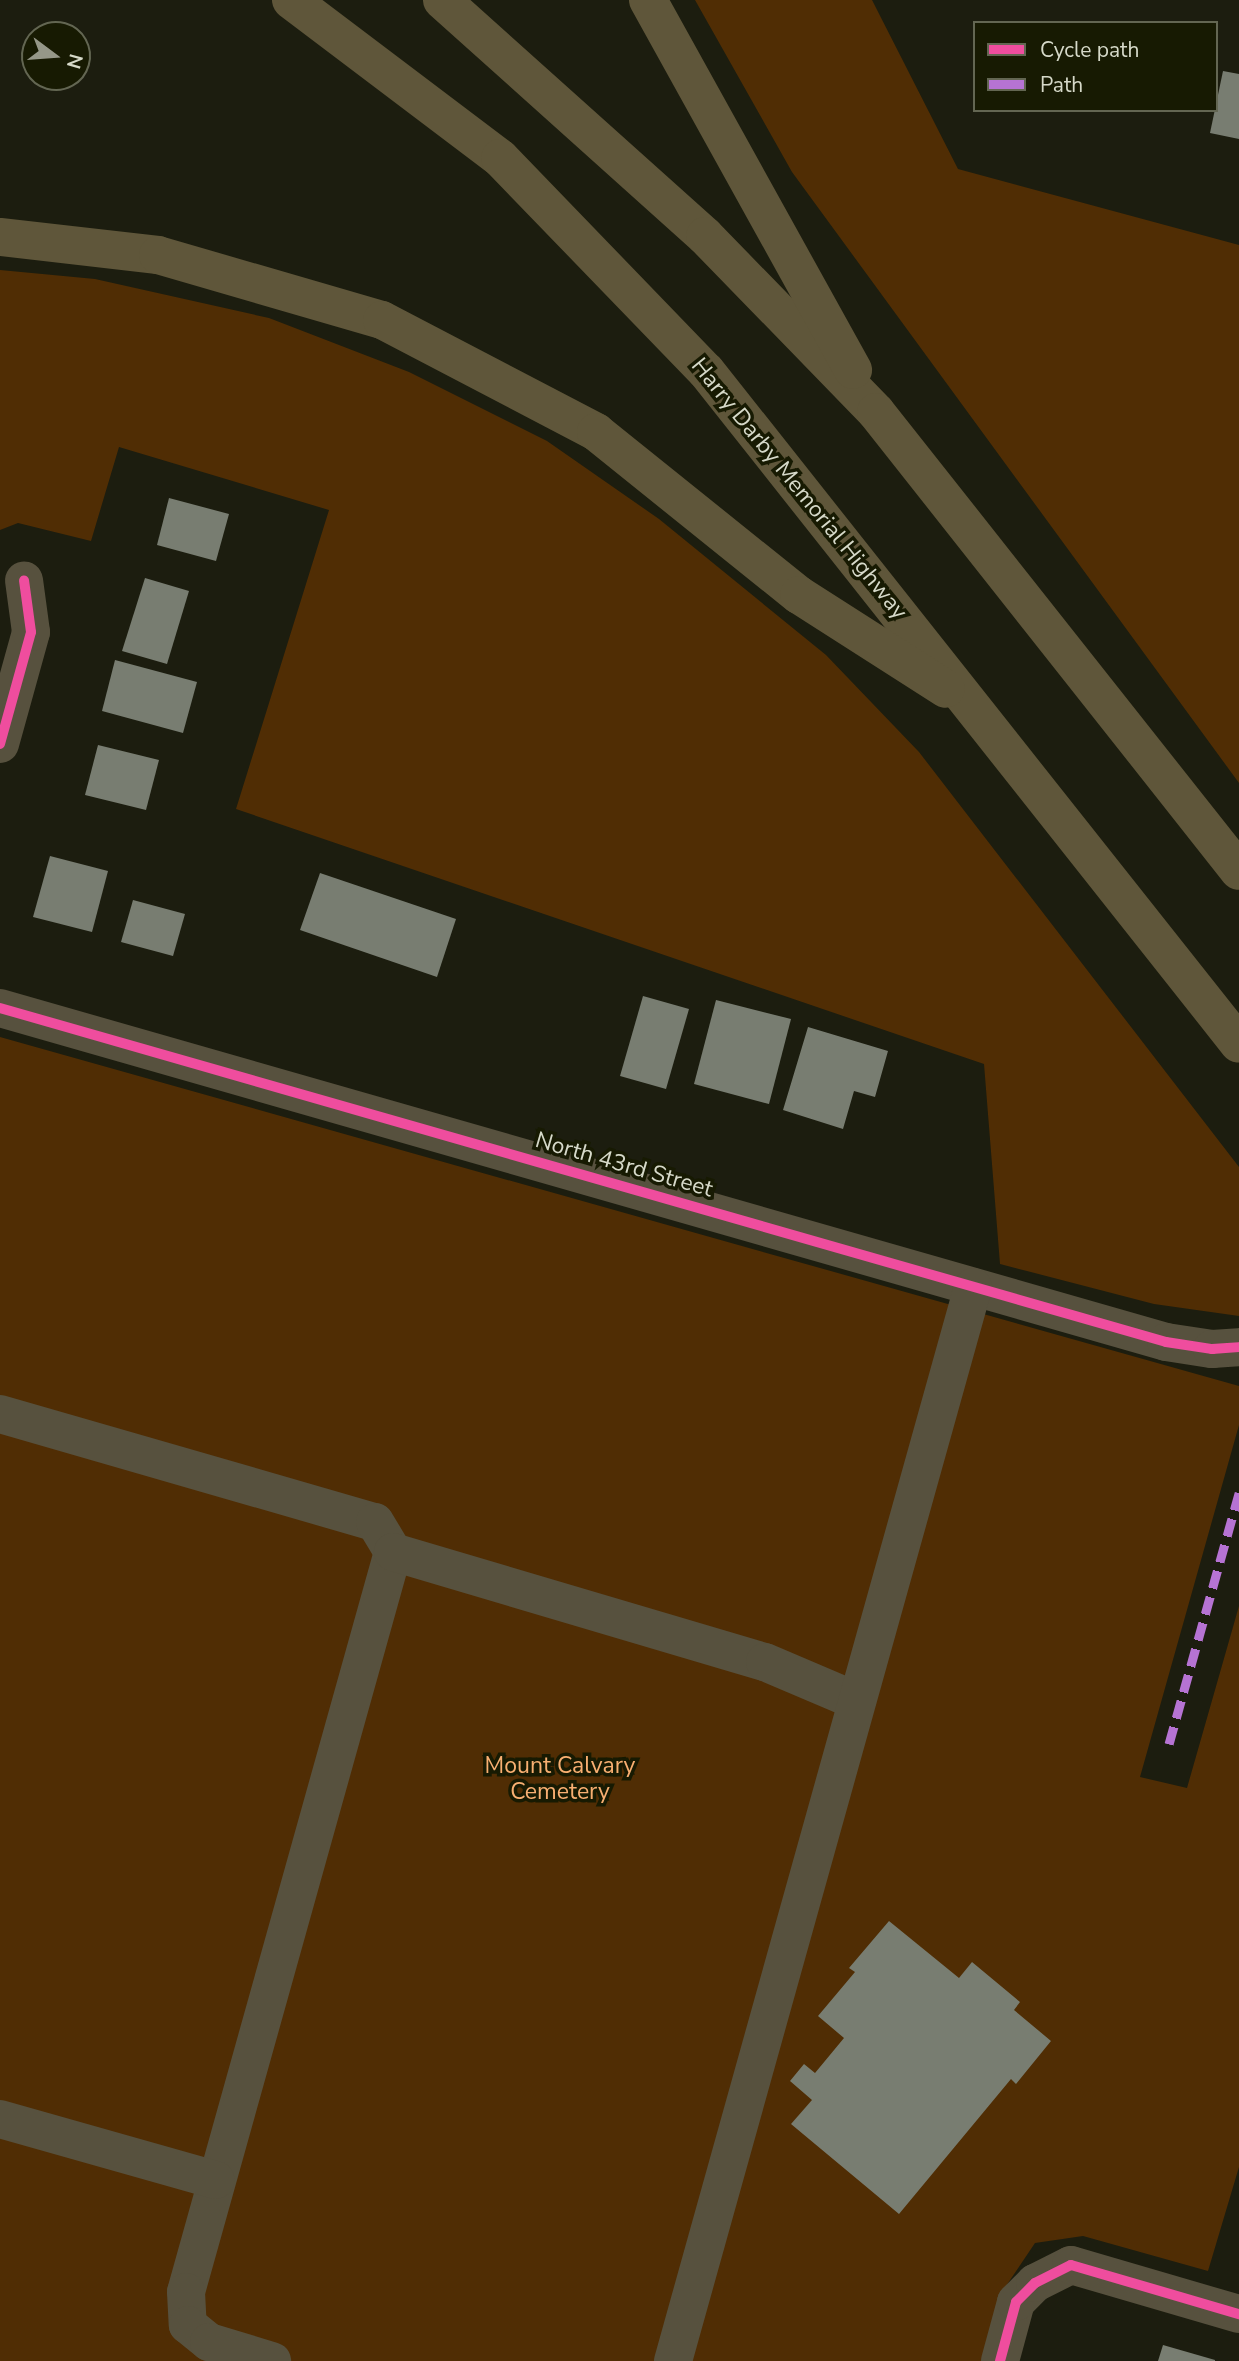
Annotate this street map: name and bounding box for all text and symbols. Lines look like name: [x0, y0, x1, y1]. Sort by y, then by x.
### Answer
north arrow: [21, 21, 91, 91]
legend: [973, 21, 1218, 112]
text: Cycle path: [1040, 36, 1139, 64]
text: N: [60, 51, 89, 72]
text: Path: [1040, 71, 1083, 99]
street label: Harry Darby Memorial Highway: [685, 353, 913, 625]
street label: North 43rd Street: [532, 1126, 716, 1204]
park label: Mount Calvary Cemetery: [485, 1752, 635, 1806]

